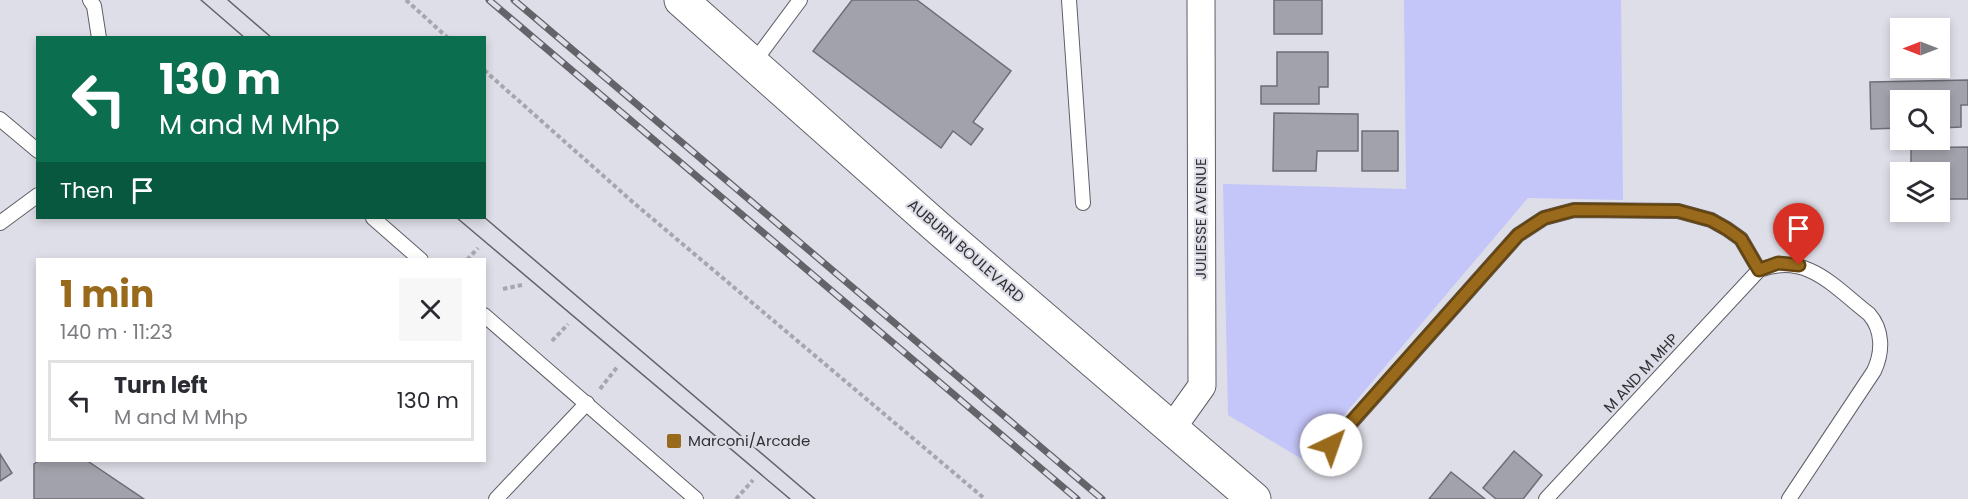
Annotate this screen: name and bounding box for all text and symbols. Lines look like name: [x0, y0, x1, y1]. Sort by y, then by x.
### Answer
north arrow: [1890, 18, 1950, 78]
map controls: [1890, 18, 1950, 222]
text: 130 m: [159, 50, 281, 109]
icon: left: [60, 60, 138, 138]
button: search: [1890, 90, 1950, 150]
text: M and M Mhp: [159, 106, 340, 143]
street label: JULIESSE AVENUE: [1190, 158, 1211, 280]
button: layers: [1890, 162, 1950, 222]
icon: arrive: [126, 174, 159, 207]
text: Then: [60, 175, 114, 206]
street label: AUBURN BOULEVARD: [903, 194, 1029, 307]
pin: [1773, 203, 1824, 265]
icon: arrive: [1782, 212, 1815, 245]
text: 1 min: [60, 269, 154, 320]
button: close: [399, 278, 462, 341]
text: 140 m · 11:23: [60, 318, 173, 346]
street label: M AND M MHP: [1598, 328, 1683, 417]
text: Turn left: [114, 370, 208, 401]
icon: left: [63, 384, 96, 417]
text: 130 m: [397, 385, 459, 416]
text: M and M Mhp: [114, 403, 248, 431]
position arrow: [1299, 413, 1363, 477]
place label: Marconi/Arcade: [688, 430, 810, 451]
marker: Marconi/Arcade: [665, 432, 683, 450]

